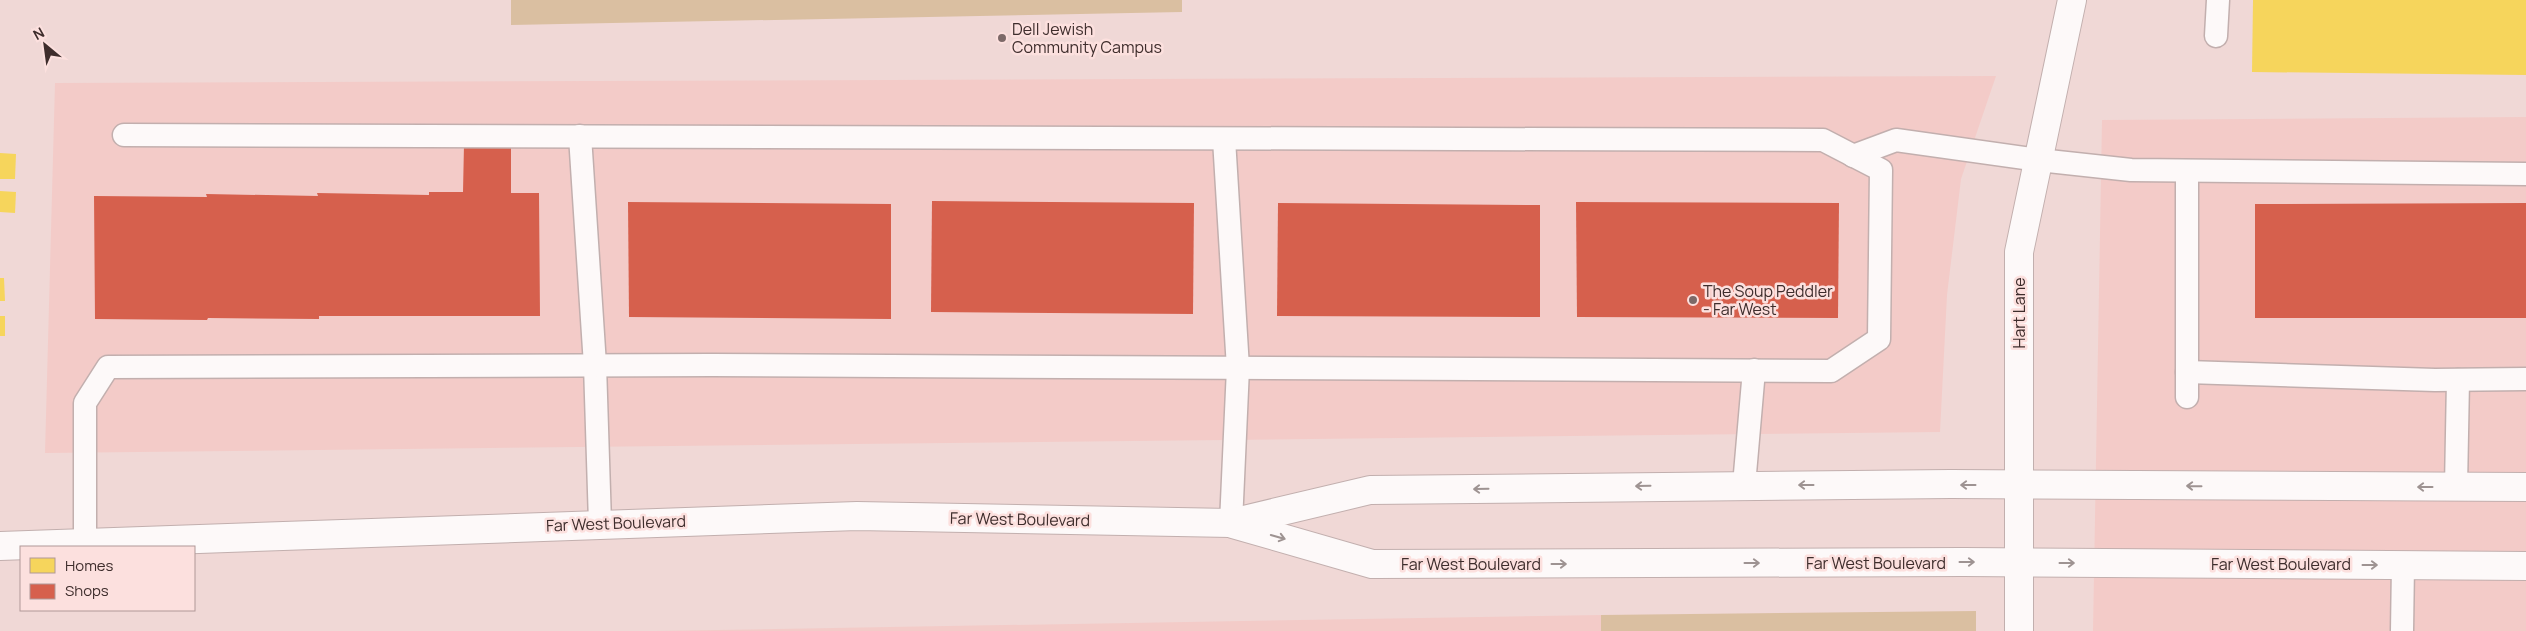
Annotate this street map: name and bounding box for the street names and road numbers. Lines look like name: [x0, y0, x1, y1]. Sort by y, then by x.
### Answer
street label: Hart Lane: [2008, 277, 2030, 349]
street label: Far West Boulevard: [950, 507, 1090, 531]
street label: Far West Boulevard: [546, 510, 686, 536]
street label: Far West Boulevard: [1806, 552, 1946, 574]
street label: Far West Boulevard: [1401, 553, 1541, 575]
street label: Far West Boulevard: [2211, 553, 2351, 575]

